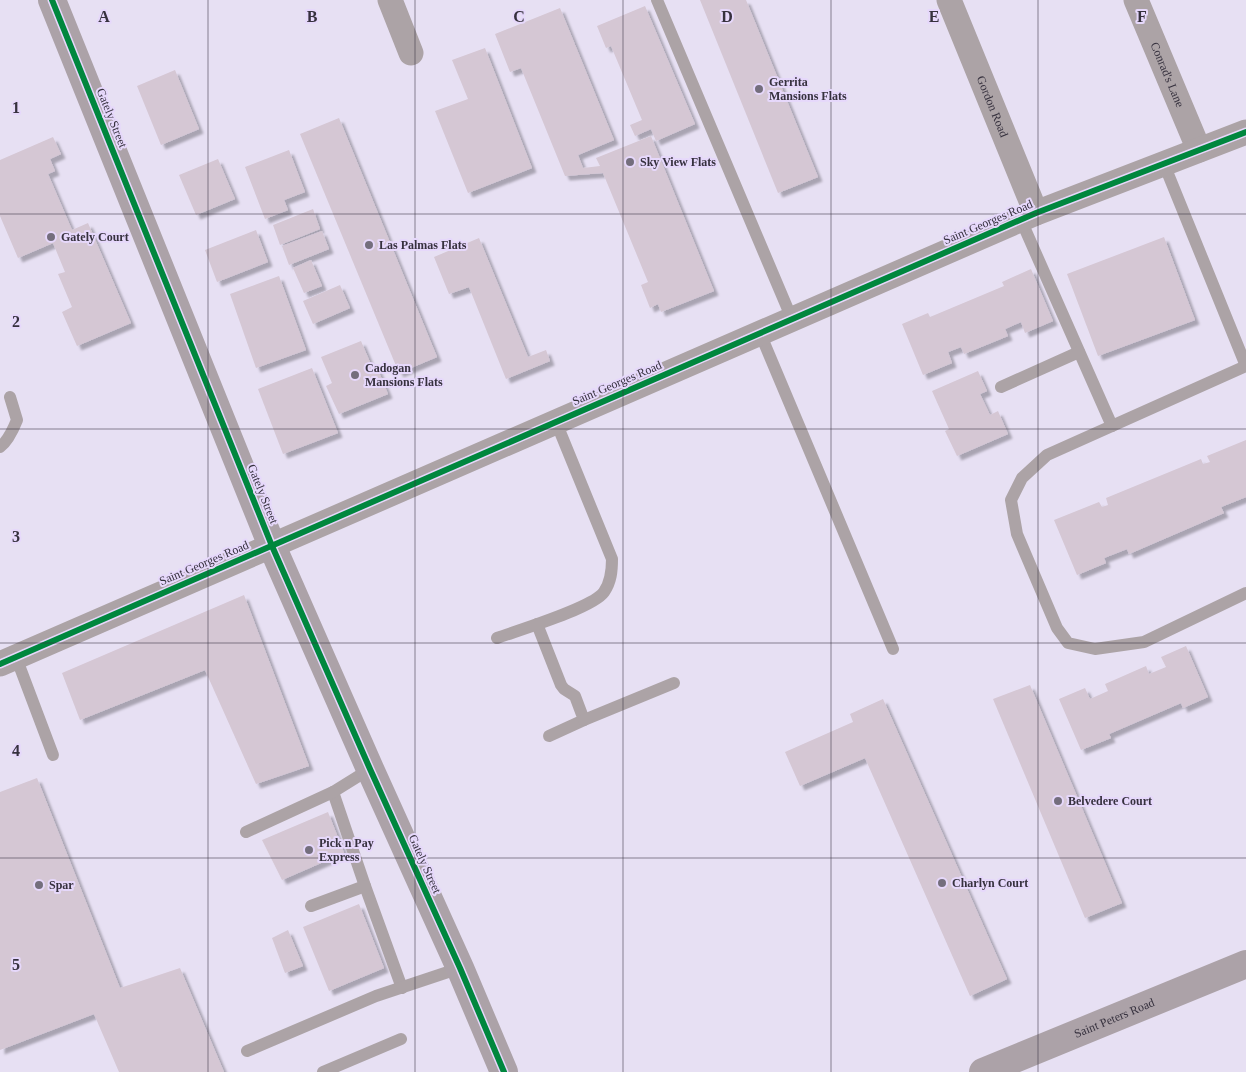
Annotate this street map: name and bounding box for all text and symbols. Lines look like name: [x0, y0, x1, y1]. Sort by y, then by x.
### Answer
text: A: [98, 8, 110, 25]
text: B: [307, 8, 318, 25]
text: C: [513, 8, 525, 25]
text: D: [721, 8, 733, 25]
text: E: [929, 8, 939, 25]
text: F: [1137, 8, 1147, 25]
street label: Conrad's Lane: [1148, 40, 1187, 109]
street label: Gordon Road: [974, 74, 1011, 139]
place label: Gerrita Mansions Flats: [769, 75, 847, 103]
marker: Gerrita Mansions Flats: [753, 83, 765, 95]
street label: Gately Street: [94, 86, 131, 150]
text: 1: [12, 99, 20, 116]
place label: Sky View Flats: [640, 155, 716, 169]
marker: Sky View Flats: [624, 156, 636, 168]
street label: Saint Georges Road: [941, 197, 1035, 247]
place label: Gately Court: [61, 230, 129, 244]
marker: Gately Court: [45, 231, 57, 243]
place label: Las Palmas Flats: [379, 238, 467, 252]
marker: Las Palmas Flats: [363, 239, 375, 251]
text: 2: [12, 313, 20, 330]
street label: Saint Georges Road: [570, 358, 664, 408]
place label: Cadogan Mansions Flats: [365, 361, 443, 389]
marker: Cadogan Mansions Flats: [349, 369, 361, 381]
street label: Gately Street: [245, 462, 282, 526]
text: 3: [12, 528, 20, 545]
street label: Saint Georges Road: [157, 538, 251, 588]
text: 4: [12, 742, 20, 759]
place label: Belvedere Court: [1068, 794, 1152, 808]
marker: Belvedere Court: [1052, 795, 1064, 807]
street label: Gately Street: [406, 832, 444, 896]
place label: Pick n Pay Express: [319, 836, 374, 864]
marker: Pick n Pay Express: [303, 844, 315, 856]
place label: Charlyn Court: [952, 876, 1028, 890]
marker: Charlyn Court: [936, 877, 948, 889]
place label: Spar: [49, 878, 74, 892]
marker: Spar: [33, 879, 45, 891]
text: 5: [12, 956, 20, 973]
street label: Saint Peters Road: [1072, 995, 1157, 1041]

